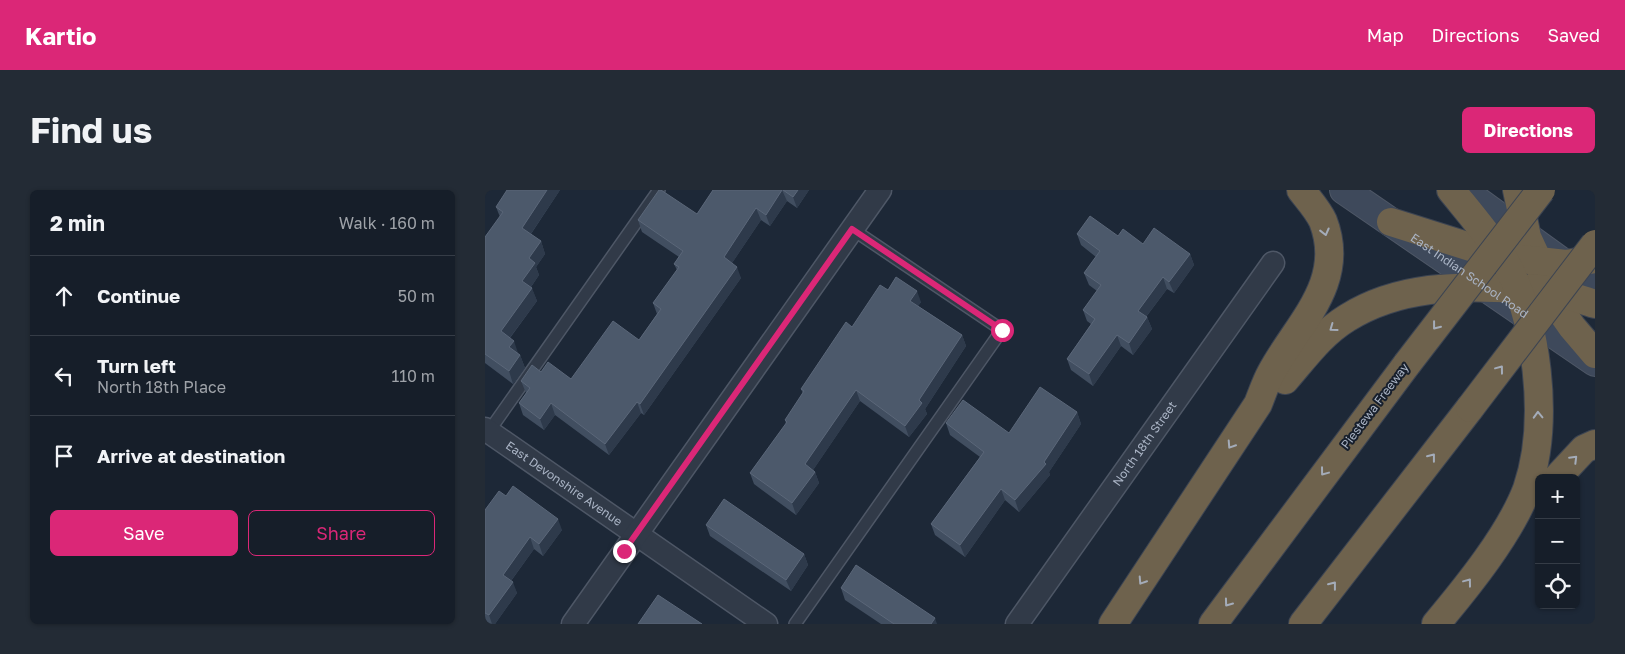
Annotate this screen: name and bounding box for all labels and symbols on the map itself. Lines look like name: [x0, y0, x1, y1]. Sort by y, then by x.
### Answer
one-way arrow: [1319, 227, 1330, 236]
street label: East Indian School Road: [1408, 230, 1531, 321]
route start: [991, 319, 1014, 342]
one-way arrow: [1434, 320, 1442, 329]
one-way arrow: [1330, 323, 1339, 331]
street label: Piestewa Freeway: [1337, 360, 1412, 452]
one-way arrow: [1494, 365, 1503, 375]
street label: North 18th Street: [1109, 398, 1180, 489]
one-way arrow: [1532, 410, 1543, 418]
street label: East Devonshire Avenue: [503, 438, 625, 529]
one-way arrow: [1228, 439, 1237, 449]
one-way arrow: [1427, 454, 1435, 463]
one-way arrow: [1568, 455, 1577, 464]
one-way arrow: [1322, 466, 1330, 475]
route end: [613, 540, 636, 563]
one-way arrow: [1139, 575, 1148, 584]
one-way arrow: [1462, 579, 1470, 588]
one-way arrow: [1327, 582, 1336, 591]
one-way arrow: [1225, 597, 1234, 607]

